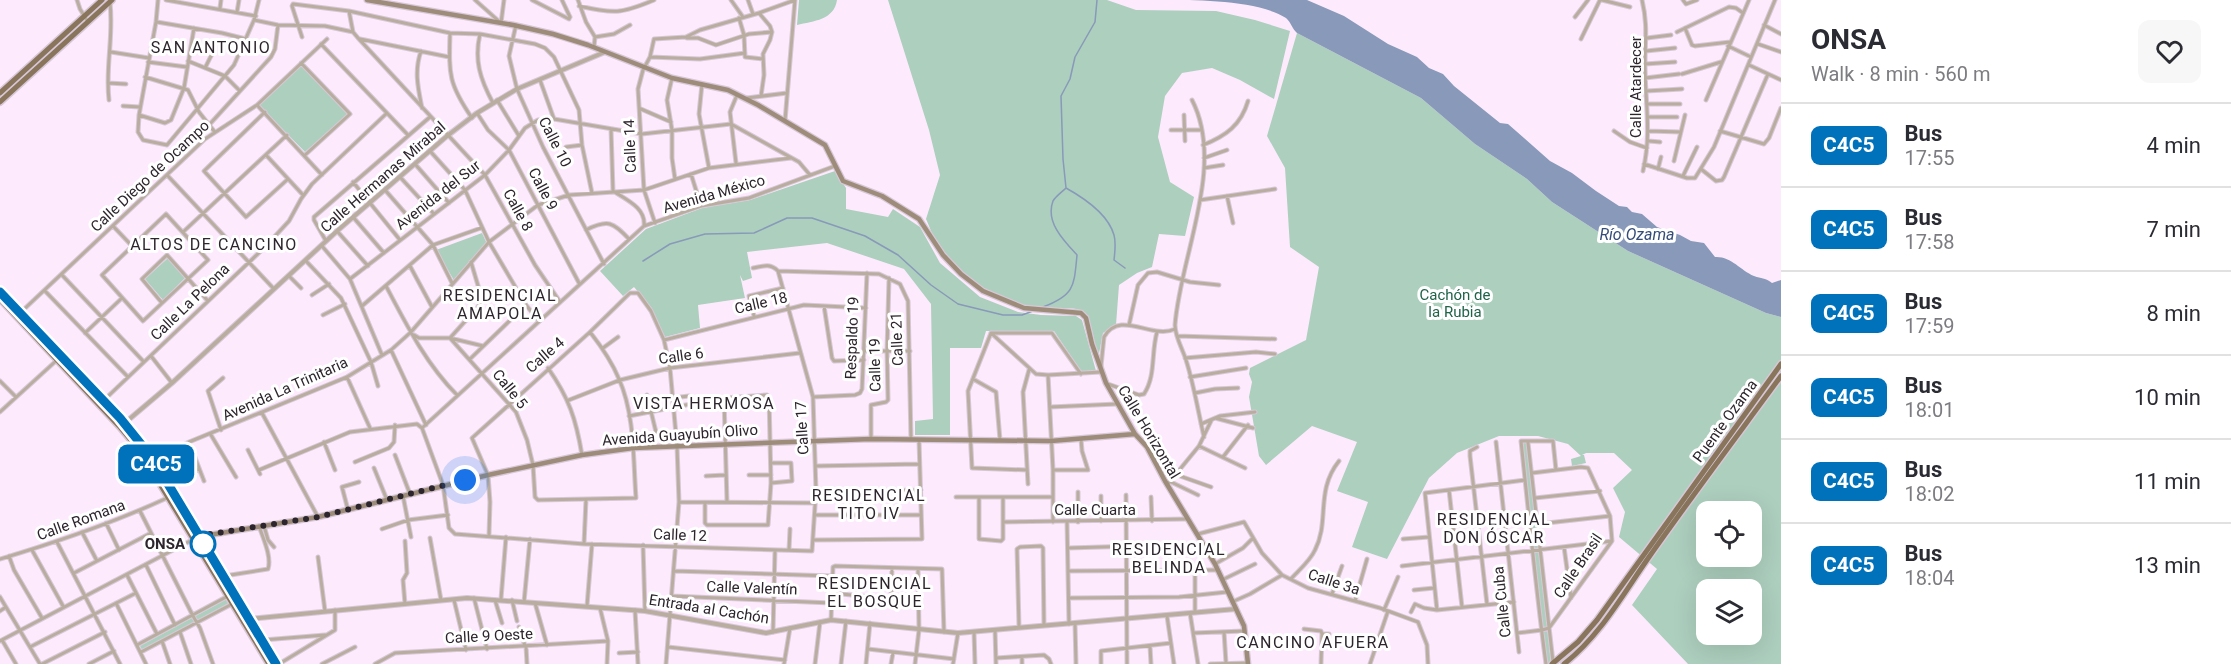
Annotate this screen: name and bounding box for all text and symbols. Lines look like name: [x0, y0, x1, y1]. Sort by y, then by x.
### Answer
button: heart: [2138, 20, 2201, 83]
text: ONSA: [1811, 23, 1886, 56]
street label: Calle Atardecer: [1627, 36, 1645, 138]
district label: SAN ANTONIO: [151, 38, 271, 57]
text: Walk · 8 min · 560 m: [1811, 62, 1990, 86]
street label: Calle 10: [535, 114, 575, 170]
street label: Calle Diego de Ocampo: [87, 116, 213, 236]
street label: Calle Hermanas Mirabal: [317, 118, 449, 236]
street label: Calle 14: [620, 118, 640, 173]
text: Bus: [1905, 121, 1942, 146]
text: C4C5: [1823, 133, 1875, 157]
text: 4 min: [2146, 133, 2201, 158]
text: 17:55: [1905, 146, 1954, 170]
street label: Avenida del Sur: [392, 156, 484, 234]
street label: Calle 9: [524, 165, 562, 213]
street label: Avenida México: [661, 171, 767, 217]
street label: Calle 8: [499, 186, 537, 234]
text: Bus: [1905, 205, 1942, 230]
text: C4C5: [1823, 217, 1875, 241]
text: 7 min: [2146, 217, 2201, 242]
water label: Río Ozama: [1599, 225, 1675, 244]
text: 17:58: [1905, 230, 1954, 254]
district label: ALTOS DE CANCINO: [130, 235, 298, 254]
street label: Calle La Pelona: [147, 260, 233, 344]
district label: RESIDENCIAL AMAPOLA: [443, 286, 557, 323]
park label: Cachón de la Rubia: [1419, 286, 1491, 321]
street label: Calle 18: [733, 288, 789, 318]
text: Bus: [1905, 289, 1942, 314]
street label: Respaldo 19: [842, 296, 862, 380]
text: C4C5: [1823, 301, 1875, 325]
text: 8 min: [2146, 301, 2201, 326]
street label: Calle 21: [887, 312, 907, 366]
text: 17:59: [1905, 314, 1954, 338]
street label: Calle 4: [522, 333, 568, 377]
street label: Calle 19: [866, 338, 884, 392]
street label: Calle 6: [657, 344, 705, 368]
street label: Avenida La Trinitaria: [219, 353, 351, 425]
street label: Calle 5: [489, 366, 531, 412]
text: Bus: [1905, 373, 1942, 398]
street label: Puente Ozama: [1689, 376, 1761, 466]
street label: Calle Horizontal: [1114, 382, 1184, 482]
text: C4C5: [1823, 385, 1875, 409]
text: 10 min: [2134, 385, 2201, 410]
district label: VISTA HERMOSA: [633, 394, 775, 413]
text: 18:01: [1905, 398, 1954, 422]
street label: Calle 17: [792, 401, 812, 455]
street label: Avenida Guayubín Olivo: [601, 421, 759, 449]
line badge: C4C5: [114, 444, 198, 484]
text: C4C5: [130, 452, 182, 476]
text: Bus: [1905, 457, 1942, 482]
your location: [450, 465, 480, 495]
text: C4C5: [1823, 469, 1875, 493]
text: 11 min: [2134, 469, 2201, 494]
text: 18:02: [1905, 482, 1954, 506]
district label: RESIDENCIAL TITO IV: [812, 486, 926, 523]
street label: Calle Romana: [34, 496, 128, 544]
street label: Calle Cuarta: [1054, 501, 1136, 519]
map controls: [1696, 501, 1762, 645]
button: locate: [1696, 501, 1762, 567]
district label: RESIDENCIAL DON ÓSCAR: [1437, 510, 1551, 547]
street label: Calle 12: [653, 525, 707, 545]
street label: Calle Brasil: [1550, 530, 1606, 602]
marker: ONSA: [190, 531, 216, 557]
place label: ONSA: [145, 535, 186, 553]
district label: RESIDENCIAL BELINDA: [1112, 540, 1226, 577]
text: Bus: [1905, 541, 1942, 566]
text: C4C5: [1823, 553, 1875, 577]
text: 13 min: [2134, 553, 2201, 578]
street label: Calle 3a: [1306, 565, 1362, 599]
street label: Calle Cuba: [1489, 565, 1515, 639]
text: 18:04: [1905, 566, 1954, 590]
district label: RESIDENCIAL EL BOSQUE: [818, 574, 932, 611]
street label: Calle Valentín: [706, 577, 798, 599]
button: layers: [1696, 579, 1762, 645]
street label: Entrada al Cachón: [648, 591, 770, 627]
street label: Calle 9 Oeste: [445, 625, 533, 647]
district label: CANCINO AFUERA: [1236, 633, 1390, 652]

